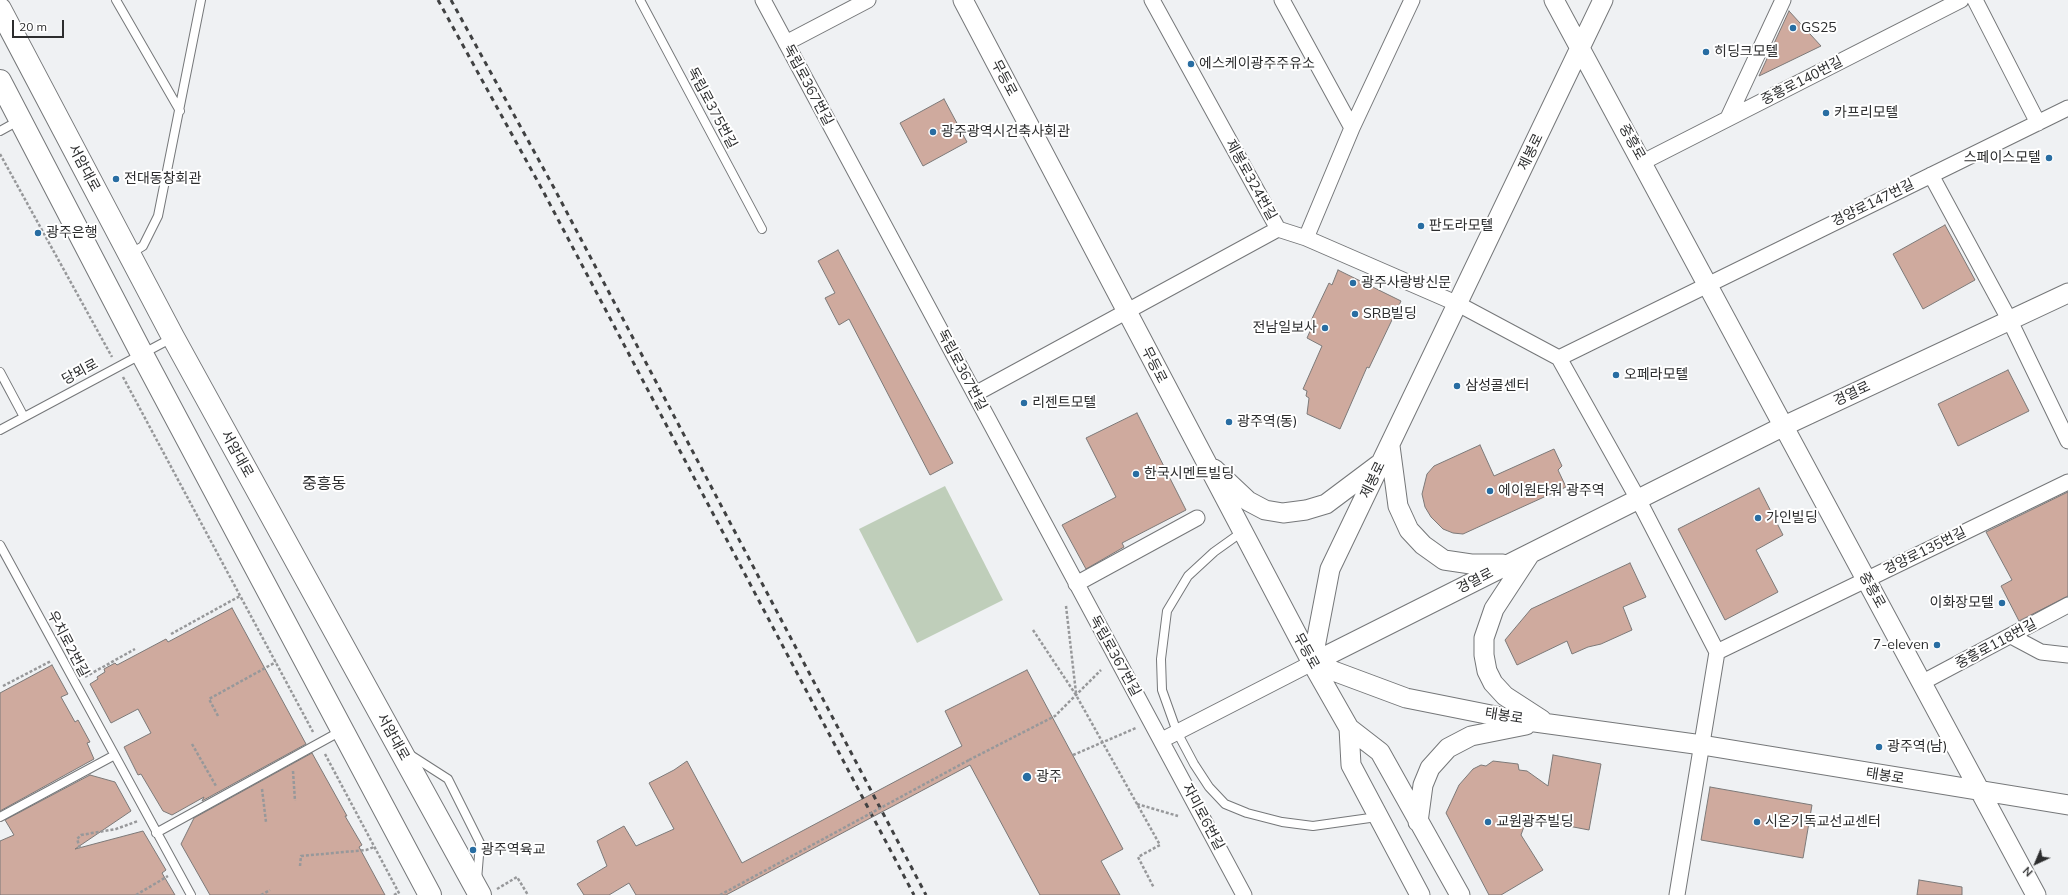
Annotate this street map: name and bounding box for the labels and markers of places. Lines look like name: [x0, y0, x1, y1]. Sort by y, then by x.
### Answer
place label: GS25: [1801, 20, 1837, 36]
marker: GS25: [1788, 23, 1798, 33]
place label: 히딩크모텔: [1714, 44, 1778, 60]
marker: 히딩크모텔: [1701, 47, 1711, 57]
place label: 에스케이광주주유소: [1199, 56, 1315, 72]
marker: 에스케이광주주유소: [1186, 59, 1196, 69]
place label: 카프리모텔: [1834, 105, 1898, 121]
marker: 카프리모텔: [1821, 108, 1831, 118]
place label: 광주광역시건축사회관: [941, 124, 1070, 140]
marker: 광주광역시건축사회관: [928, 127, 938, 137]
place label: 스페이스모텔: [1964, 150, 2041, 166]
marker: 스페이스모텔: [2044, 153, 2054, 163]
place label: 전대동창회관: [124, 171, 201, 187]
marker: 전대동창회관: [111, 174, 121, 184]
place label: 판도라모텔: [1429, 218, 1493, 234]
marker: 판도라모텔: [1416, 221, 1426, 231]
place label: 광주은행: [46, 225, 98, 241]
marker: 광주은행: [33, 228, 43, 238]
place label: 광주사랑방신문: [1361, 275, 1451, 291]
marker: 광주사랑방신문: [1348, 278, 1358, 288]
place label: SRB빌딩: [1363, 306, 1417, 322]
marker: SRB빌딩: [1350, 309, 1360, 319]
place label: 전남일보사: [1253, 320, 1317, 336]
marker: 전남일보사: [1320, 323, 1330, 333]
place label: 오페라모텔: [1624, 367, 1688, 383]
marker: 오페라모텔: [1611, 370, 1621, 380]
place label: 삼성콜센터: [1465, 378, 1529, 394]
marker: 삼성콜센터: [1452, 381, 1462, 391]
place label: 리젠트모텔: [1032, 395, 1096, 411]
marker: 리젠트모텔: [1019, 398, 1029, 408]
place label: 광주역(동): [1237, 414, 1297, 430]
marker: 광주역(동): [1224, 417, 1234, 427]
place label: 한국시멘트빌딩: [1144, 466, 1234, 482]
marker: 한국시멘트빌딩: [1131, 469, 1141, 479]
place label: 에이원타워 광주역: [1498, 483, 1605, 499]
marker: 에이원타워 광주역: [1485, 486, 1495, 496]
place label: 가인빌딩: [1766, 510, 1818, 526]
marker: 가인빌딩: [1753, 513, 1763, 523]
place label: 이화장모텔: [1930, 595, 1994, 611]
marker: 이화장모텔: [1997, 598, 2007, 608]
place label: 7-eleven: [1873, 637, 1929, 653]
marker: 7-eleven: [1932, 640, 1942, 650]
place label: 광주역(남): [1887, 739, 1947, 755]
marker: 광주역(남): [1874, 742, 1884, 752]
place label: 광주: [1036, 769, 1062, 785]
marker: 광주: [1021, 771, 1033, 783]
place label: 교원광주빌딩: [1496, 814, 1573, 830]
place label: 시온기독교선교센터: [1765, 814, 1881, 830]
marker: 교원광주빌딩: [1483, 817, 1493, 827]
marker: 시온기독교선교센터: [1752, 817, 1762, 827]
place label: 광주역육교: [481, 842, 545, 858]
marker: 광주역육교: [468, 845, 478, 855]

